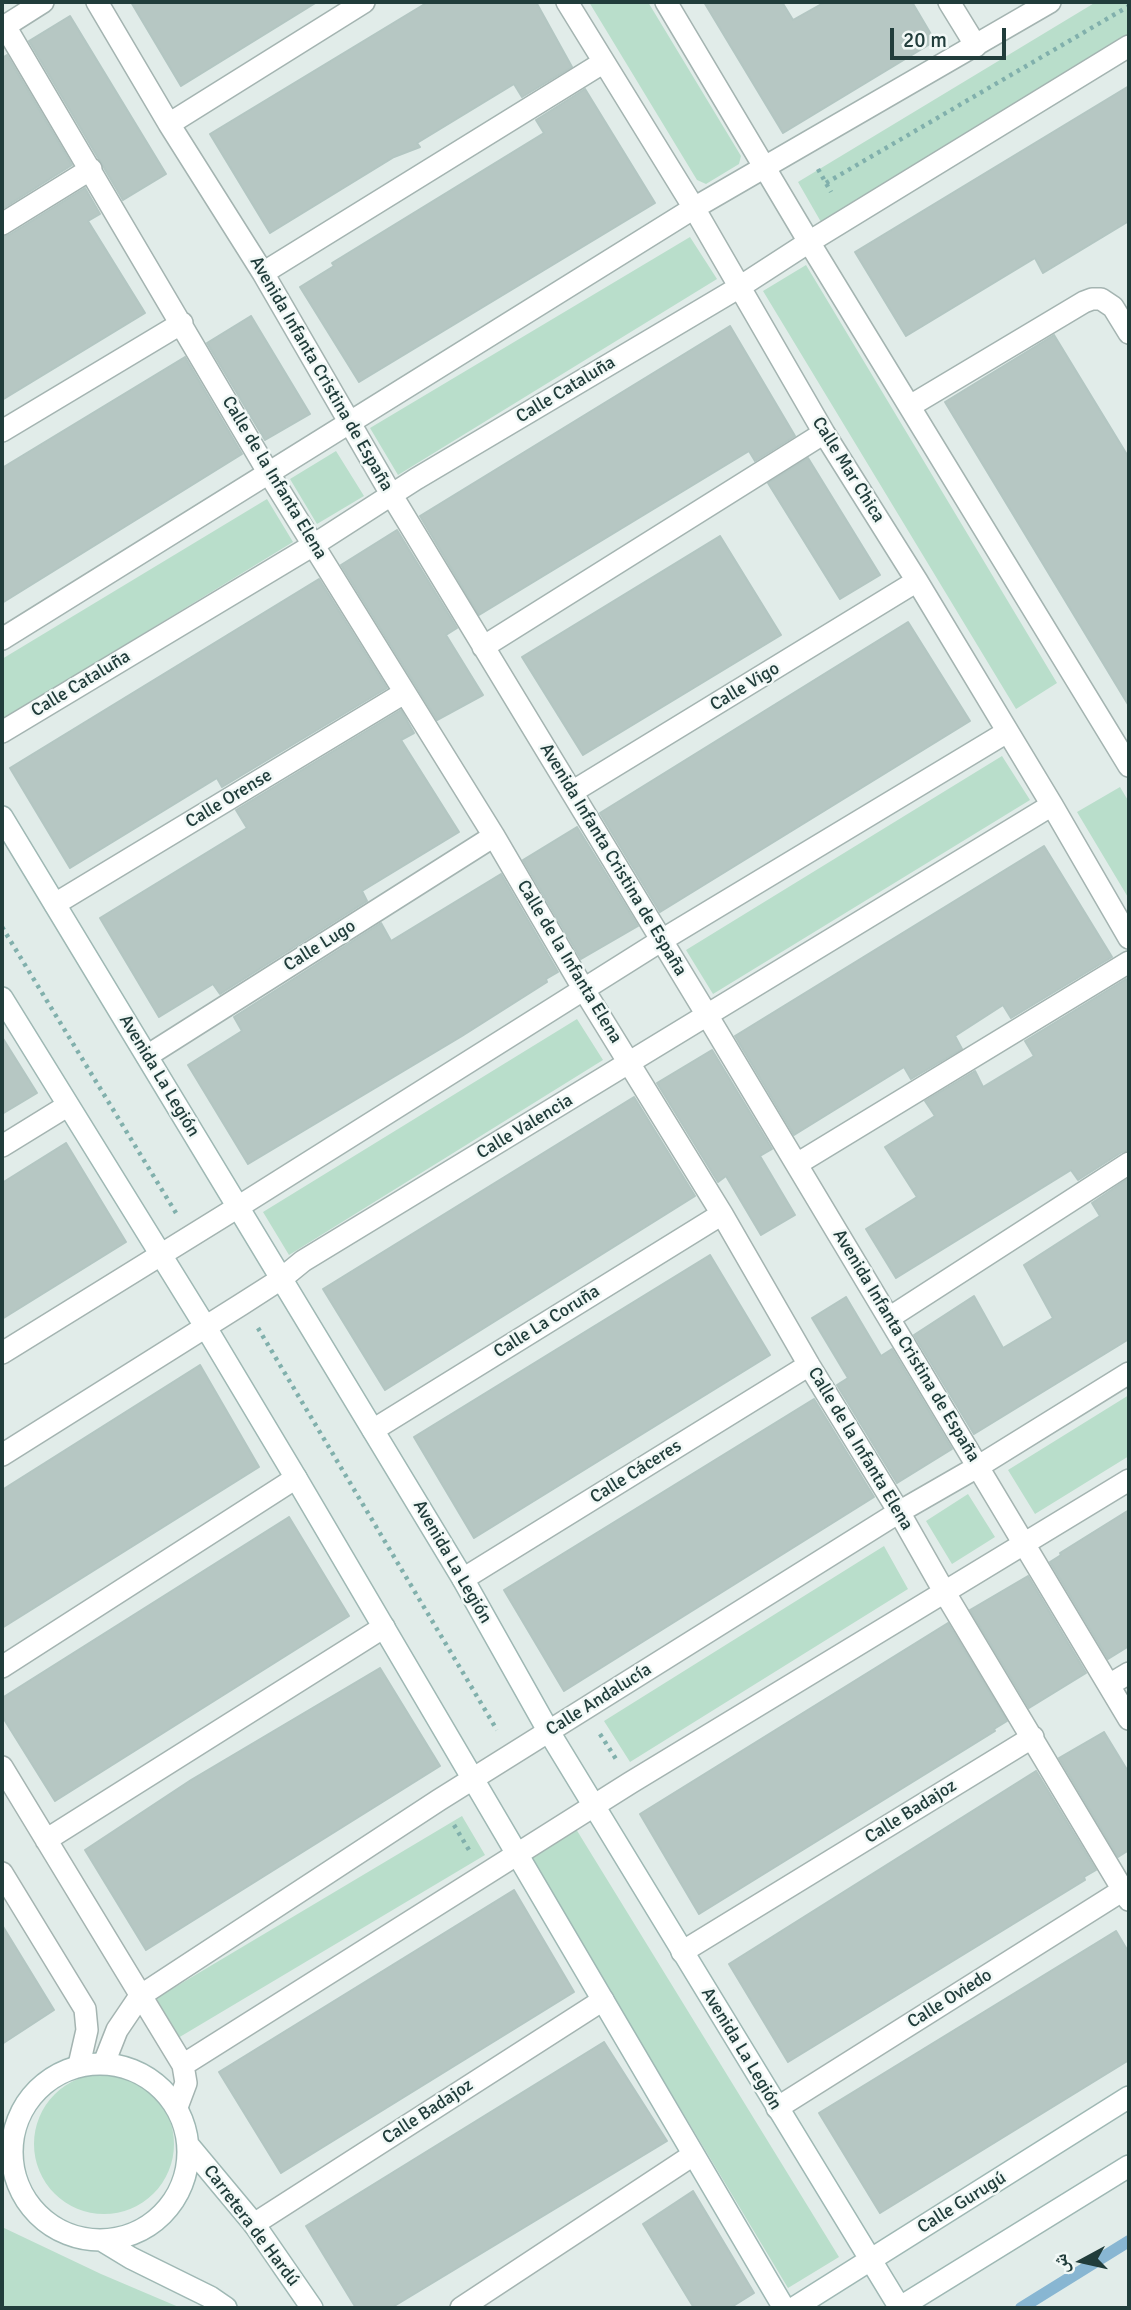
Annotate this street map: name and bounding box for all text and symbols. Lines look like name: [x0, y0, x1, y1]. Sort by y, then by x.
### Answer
scale bar: [893, 14, 1009, 58]
text: 20 m: [903, 27, 947, 53]
street label: Avenida Infanta Cristina de España: [245, 253, 397, 495]
street label: Calle Cataluña: [512, 352, 620, 428]
street label: Calle de la Infanta Elena: [217, 392, 331, 564]
street label: Calle Mar Chica: [807, 413, 889, 527]
street label: Calle Cataluña: [27, 646, 135, 722]
street label: Calle Vigo: [706, 658, 784, 716]
street label: Avenida Infanta Cristina de España: [535, 740, 691, 980]
street label: Calle Orense: [182, 765, 276, 833]
street label: Calle de la Infanta Elena: [512, 876, 626, 1048]
street label: Calle Lugo: [280, 915, 360, 977]
street label: Avenida La Legión: [114, 1011, 204, 1141]
street label: Calle Valencia: [473, 1090, 577, 1164]
street label: Avenida Infanta Cristina de España: [828, 1226, 984, 1466]
street label: Calle La Coruña: [490, 1281, 604, 1363]
street label: Calle de la Infanta Elena: [803, 1363, 917, 1535]
street label: Calle Cáceres: [586, 1435, 686, 1509]
street label: Avenida La Legión: [408, 1497, 496, 1627]
street label: Calle Andalucía: [542, 1659, 656, 1741]
street label: Calle Badajoz: [861, 1775, 961, 1849]
street label: Calle Oviedo: [904, 1965, 996, 2033]
street label: Avenida La Legión: [696, 1984, 786, 2114]
street label: Calle Badajoz: [379, 2075, 477, 2149]
street label: Carretera de Hardú: [198, 2161, 304, 2291]
street label: Calle Gurugú: [914, 2167, 1010, 2239]
north arrow: [1047, 2226, 1117, 2296]
text: ش: [1048, 2252, 1074, 2276]

